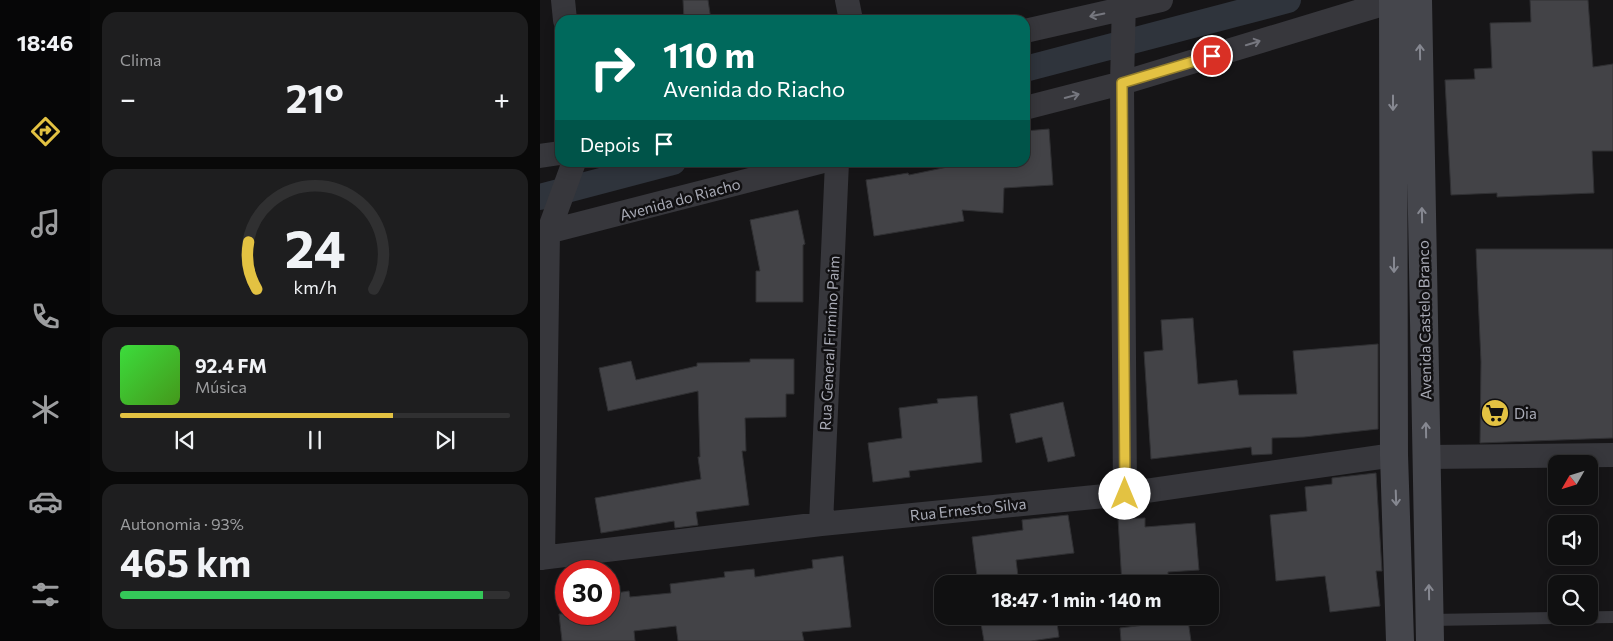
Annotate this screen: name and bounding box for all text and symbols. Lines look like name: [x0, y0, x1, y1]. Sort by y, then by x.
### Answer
one-way arrow: [1089, 11, 1105, 21]
text: 18:46: [17, 29, 73, 56]
text: 110 m: [663, 32, 755, 75]
icon: right: [580, 35, 645, 100]
pin: [1191, 35, 1233, 77]
one-way arrow: [1244, 38, 1260, 48]
icon: arrive: [1198, 42, 1226, 70]
one-way arrow: [1415, 45, 1425, 61]
text: Clima: [120, 50, 161, 69]
text: 21°: [286, 74, 344, 121]
text: Avenida do Riacho: [663, 75, 845, 102]
text: −: [120, 81, 136, 115]
text: +: [494, 81, 510, 115]
one-way arrow: [1064, 91, 1080, 100]
one-way arrow: [1388, 94, 1398, 110]
icon: directions: [28, 114, 63, 149]
icon: arrive: [650, 130, 678, 158]
text: Depois: [580, 133, 640, 156]
street label: Avenida do Riacho: [618, 174, 742, 224]
icon: music: [28, 206, 63, 241]
one-way arrow: [1417, 207, 1427, 224]
text: 24: [285, 215, 345, 279]
street label: Avenida Castelo Branco: [1414, 240, 1434, 400]
street label: Rua General Firmino Paim: [815, 255, 843, 431]
one-way arrow: [1389, 256, 1399, 273]
text: km/h: [293, 276, 337, 298]
icon: phone: [28, 299, 63, 334]
text: 92.4 FM: [195, 354, 267, 377]
text: Música: [195, 377, 247, 396]
icon: climate: [28, 392, 63, 427]
supermarket icon: Dia: [1480, 398, 1510, 428]
place label: Dia: [1514, 404, 1537, 422]
one-way arrow: [1421, 422, 1431, 438]
icon: previous: [171, 426, 199, 454]
icon: pause: [301, 426, 329, 454]
icon: next: [431, 426, 459, 454]
north arrow: [1548, 455, 1598, 505]
map controls: [1548, 455, 1598, 625]
position arrow: [1098, 467, 1150, 519]
icon: car: [28, 484, 63, 519]
one-way arrow: [1391, 489, 1400, 505]
street label: Rua Ernesto Silva: [909, 494, 1027, 524]
text: Autonomia · 93%: [120, 514, 244, 533]
button: sound: [1548, 515, 1598, 565]
text: 465 km: [120, 538, 251, 585]
speed limit sign: 30: [555, 560, 620, 625]
button: search: [1548, 575, 1598, 625]
icon: filters: [28, 577, 63, 612]
one-way arrow: [1424, 585, 1434, 601]
text: 18:47 · 1 min · 140 m: [992, 588, 1161, 611]

